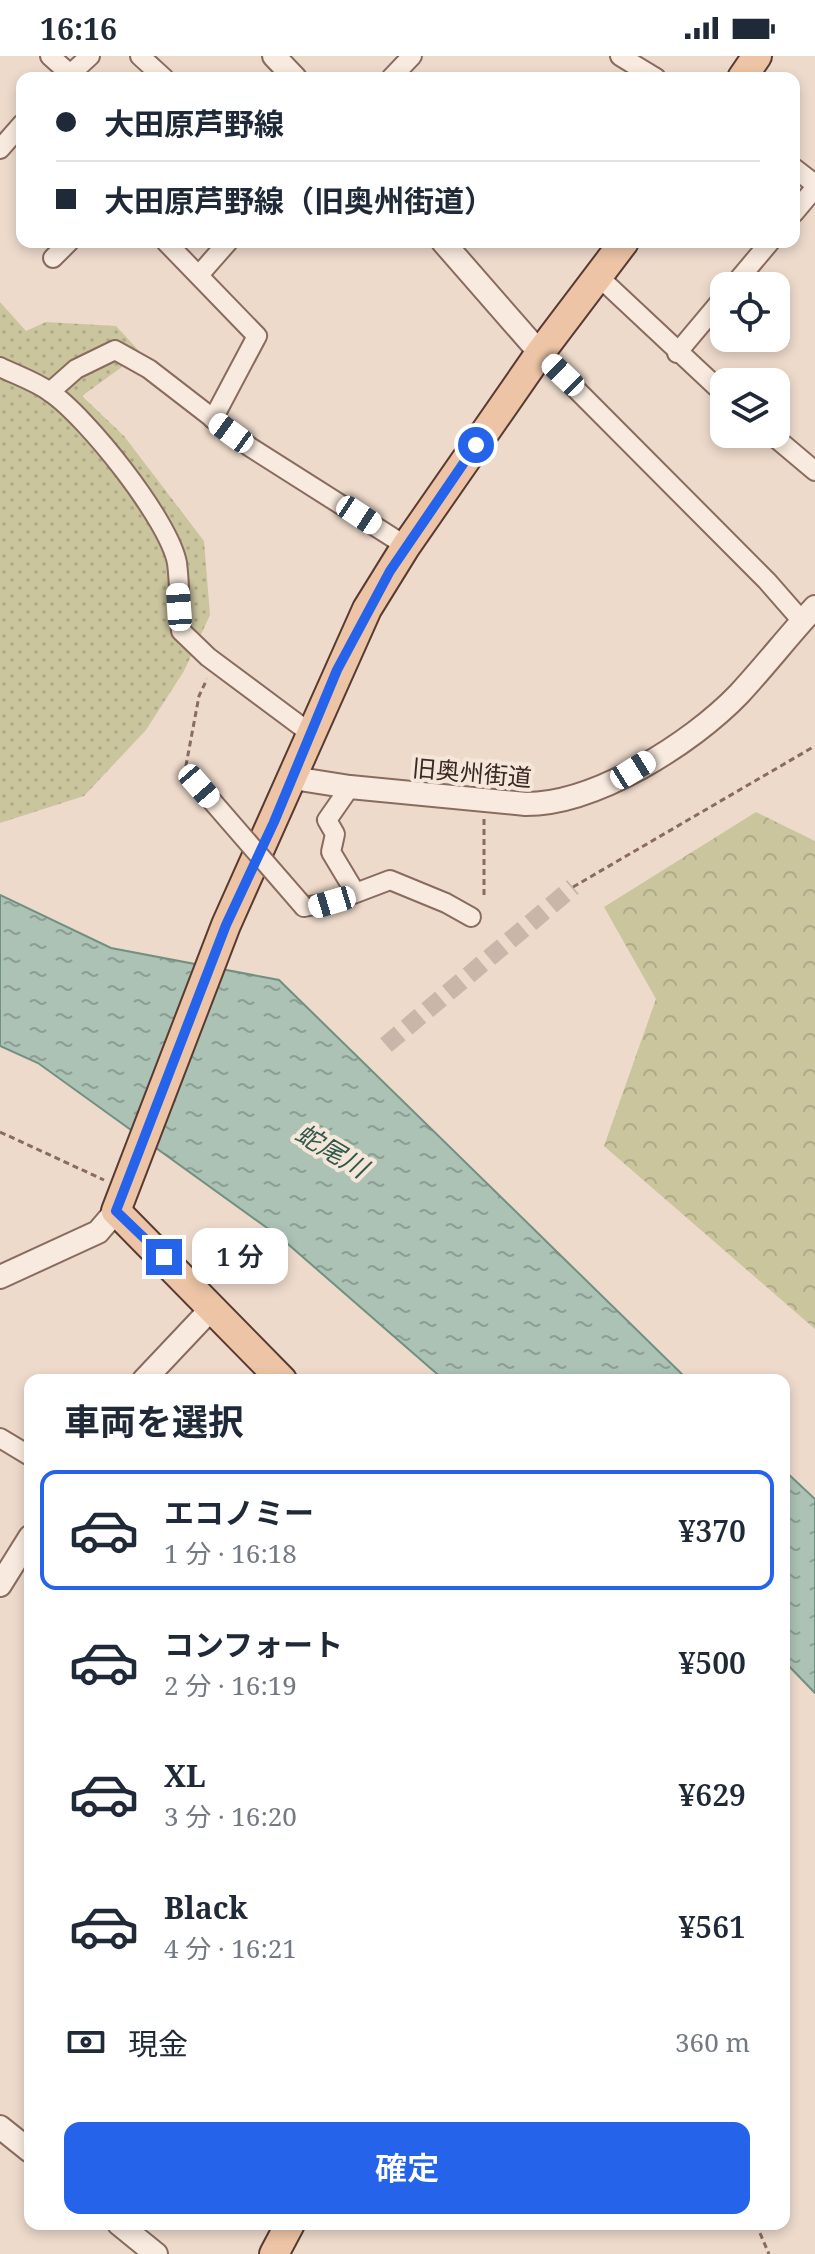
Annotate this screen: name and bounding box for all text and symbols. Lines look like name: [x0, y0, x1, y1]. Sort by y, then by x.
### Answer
text: 16:16: [40, 8, 117, 49]
text: 大田原芦野線: [104, 103, 284, 144]
text: 大田原芦野線（旧奥州街道）: [104, 180, 494, 221]
map controls: [710, 272, 790, 448]
button: locate: [710, 272, 790, 352]
car: [537, 350, 589, 400]
button: layers: [710, 368, 790, 448]
car: [205, 409, 257, 457]
route start: [458, 427, 494, 463]
car: [332, 492, 386, 538]
car: [165, 582, 193, 632]
car: [606, 747, 660, 793]
street label: 旧奥州街道: [411, 750, 533, 794]
car: [174, 760, 224, 812]
car: [306, 884, 358, 920]
water label: 蛇尾川: [289, 1114, 377, 1187]
callout: 1 分: [192, 1229, 288, 1285]
text: 1 分: [216, 1238, 264, 1274]
route end: [146, 1239, 182, 1275]
text: 車両を選択: [64, 1397, 244, 1446]
text: エコノミー: [164, 1492, 314, 1533]
icon: car: [68, 1494, 140, 1566]
text: ¥370: [678, 1510, 746, 1551]
text: 1 分 · 16:18: [164, 1535, 297, 1571]
text: コンフォート: [164, 1624, 343, 1665]
icon: car: [68, 1626, 140, 1698]
text: ¥500: [678, 1642, 746, 1683]
text: 2 分 · 16:19: [164, 1667, 297, 1703]
text: XL: [164, 1755, 206, 1796]
icon: car: [68, 1758, 140, 1830]
text: ¥629: [678, 1774, 746, 1815]
text: 3 分 · 16:20: [164, 1798, 297, 1834]
text: Black: [164, 1887, 248, 1928]
icon: car: [68, 1890, 140, 1962]
text: ¥561: [678, 1906, 746, 1947]
text: 4 分 · 16:21: [164, 1930, 297, 1966]
icon: cash: [64, 2020, 108, 2064]
text: 現金: [128, 2023, 188, 2064]
text: 360 m: [675, 2024, 750, 2060]
button: 確定: [64, 2122, 750, 2214]

